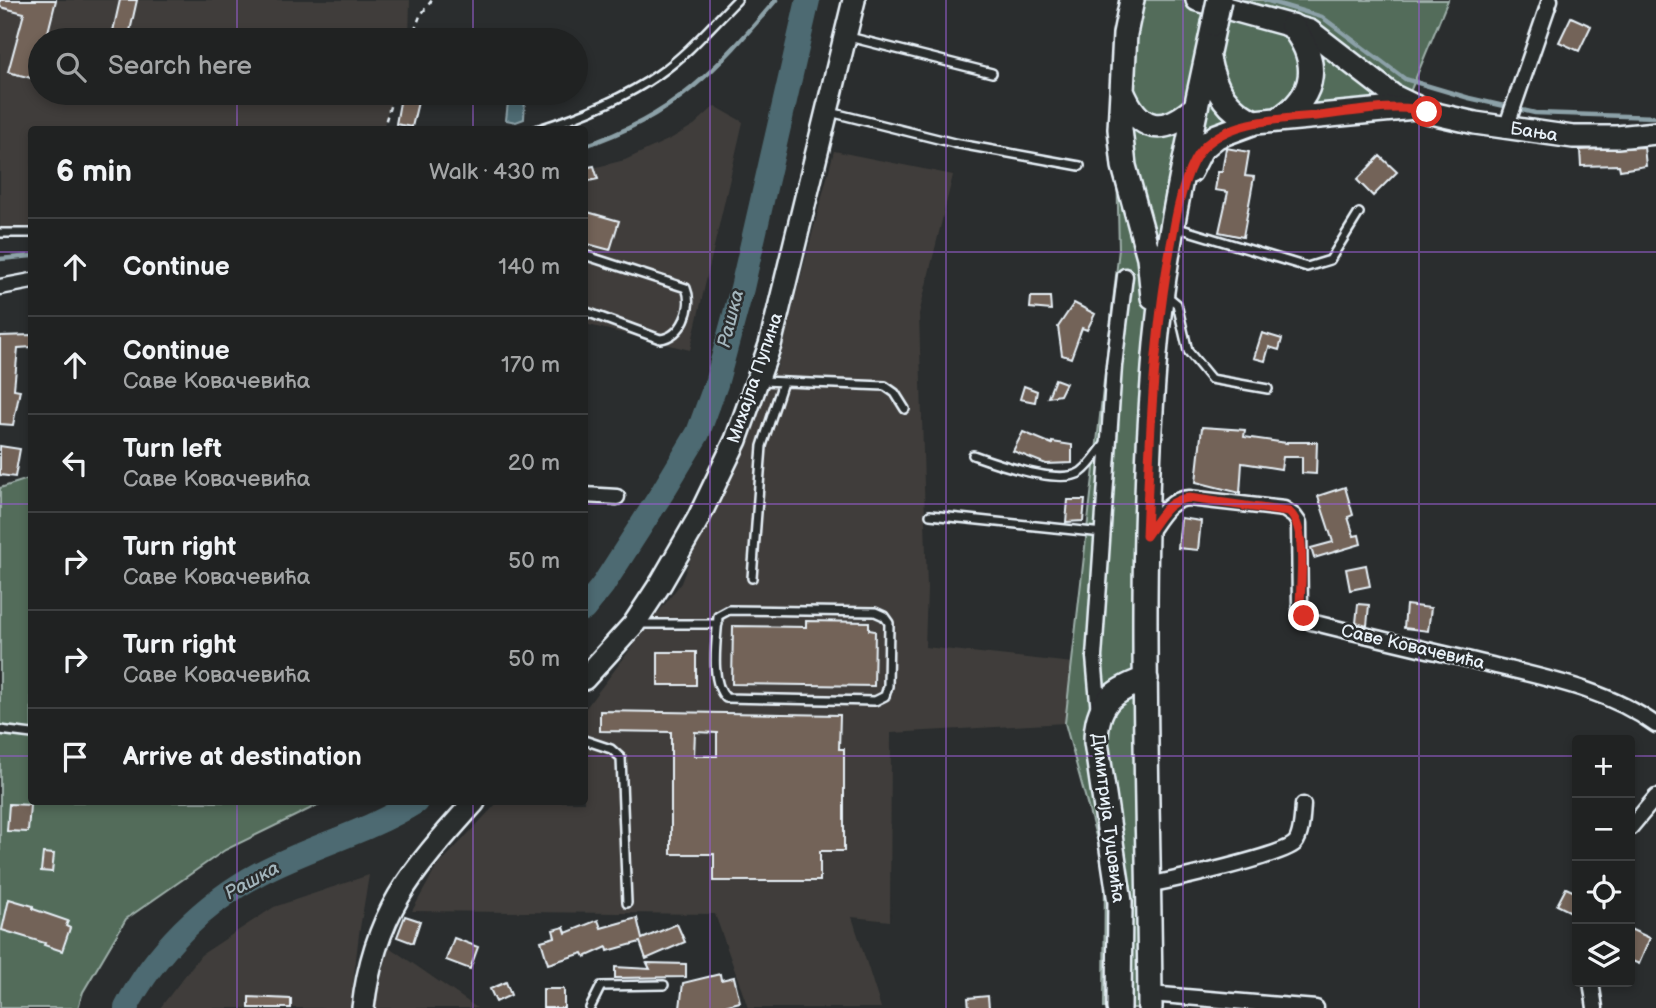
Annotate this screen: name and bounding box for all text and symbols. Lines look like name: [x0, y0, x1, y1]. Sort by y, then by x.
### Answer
search box: [28, 28, 588, 105]
icon: search: [52, 48, 90, 86]
text: Search here: [108, 51, 252, 82]
route start: [1411, 96, 1442, 127]
street label: Бања: [1509, 118, 1560, 146]
text: 6 min: [56, 154, 132, 190]
text: Walk · 430 m: [429, 158, 560, 186]
icon: ahead: [56, 248, 94, 286]
text: Continue: [123, 252, 230, 283]
text: 140 m: [498, 253, 560, 281]
water label: Рашка: [713, 287, 749, 351]
street label: Михајла Пупина: [723, 310, 787, 446]
text: Continue: [123, 336, 230, 367]
icon: ahead: [56, 346, 94, 384]
text: 170 m: [501, 351, 560, 379]
text: Саве Ковачевића: [123, 367, 310, 395]
text: Turn left: [123, 434, 222, 465]
icon: left: [56, 444, 94, 482]
text: 20 m: [508, 449, 560, 477]
text: Саве Ковачевића: [123, 465, 310, 493]
text: Turn right: [123, 532, 236, 563]
icon: right: [56, 542, 94, 580]
text: 50 m: [508, 547, 560, 575]
text: Саве Ковачевића: [123, 563, 310, 591]
route end: [1288, 600, 1319, 631]
street label: Саве Ковачевића: [1339, 620, 1487, 674]
text: Turn right: [123, 630, 236, 661]
icon: right: [56, 640, 94, 678]
text: 50 m: [508, 645, 560, 673]
text: Саве Ковачевића: [123, 661, 310, 689]
street label: Димитрија Туцовића: [1087, 732, 1129, 904]
map controls: [1572, 735, 1635, 987]
button: +: [1572, 735, 1635, 798]
icon: arrive: [56, 738, 94, 776]
text: Arrive at destination: [123, 742, 362, 773]
button: −: [1572, 798, 1635, 861]
water label: Рашка: [221, 857, 283, 905]
button: locate: [1572, 861, 1635, 924]
button: layers: [1572, 924, 1635, 987]

